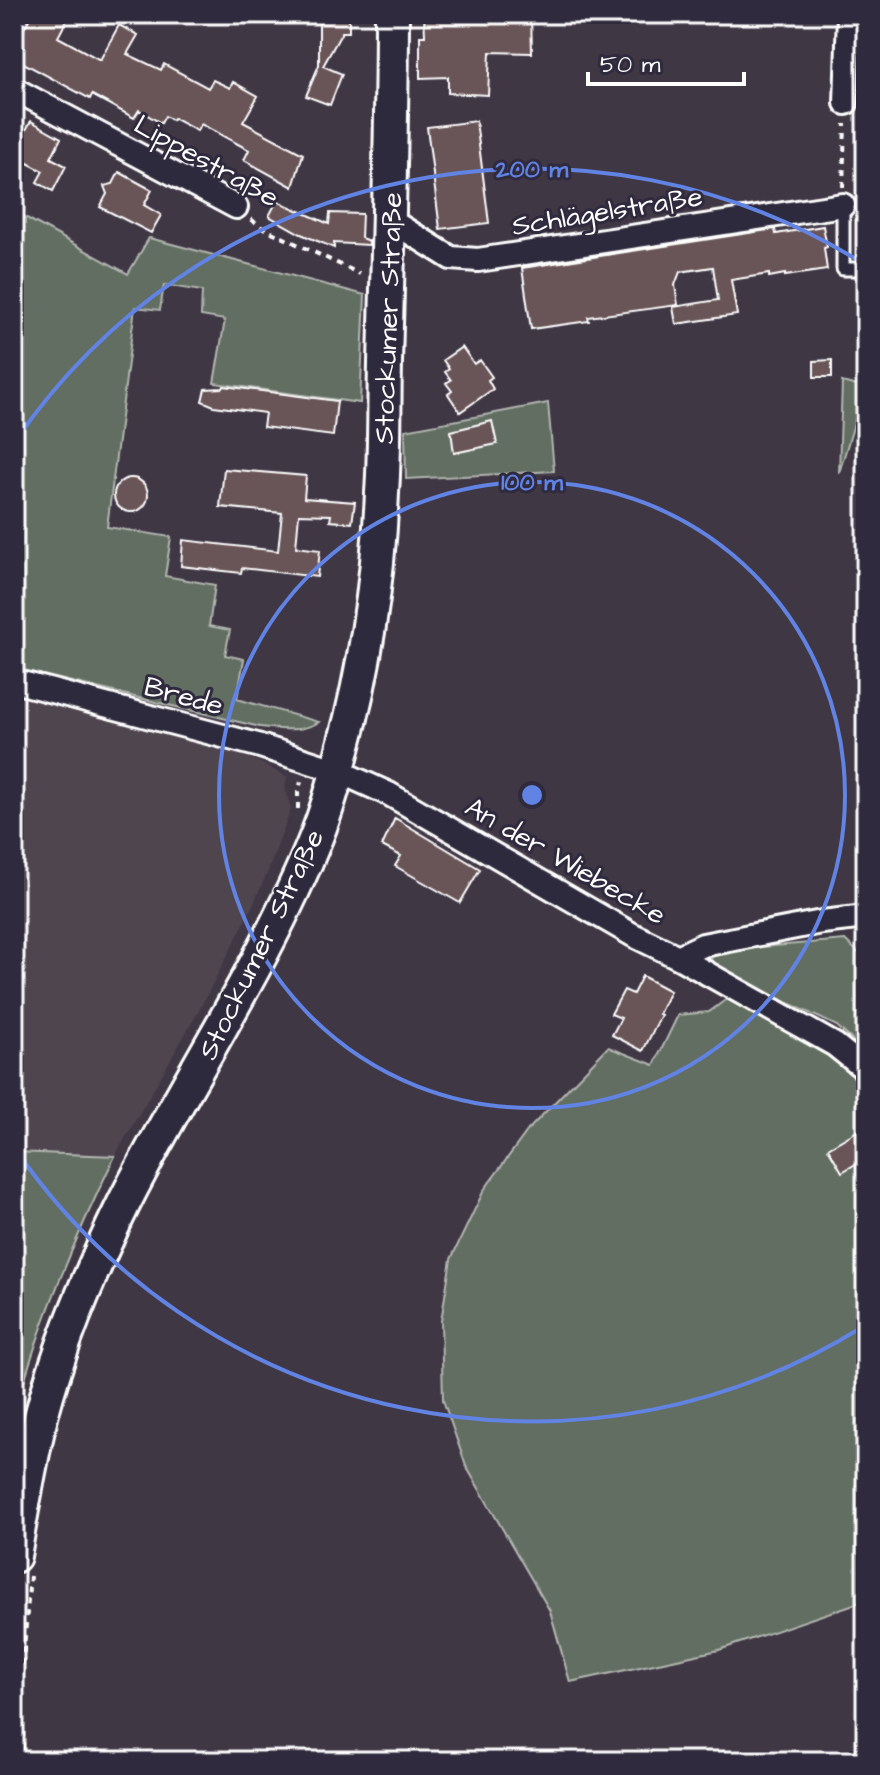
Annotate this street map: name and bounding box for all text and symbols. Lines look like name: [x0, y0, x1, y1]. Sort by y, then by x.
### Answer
scale bar: [588, 36, 744, 86]
text: 50 m: [600, 48, 661, 82]
street label: Lippestraße: [127, 105, 286, 217]
text: 200 m: [495, 153, 568, 187]
street label: Schlägelstraße: [509, 177, 705, 247]
street label: Stockumer Straße: [365, 192, 412, 445]
text: 100 m: [501, 466, 563, 500]
street label: Brede: [140, 667, 227, 726]
centre of rings: [518, 781, 546, 809]
street label: An der Wiebecke: [458, 788, 673, 935]
street label: Stockumer Straße: [189, 823, 334, 1066]

